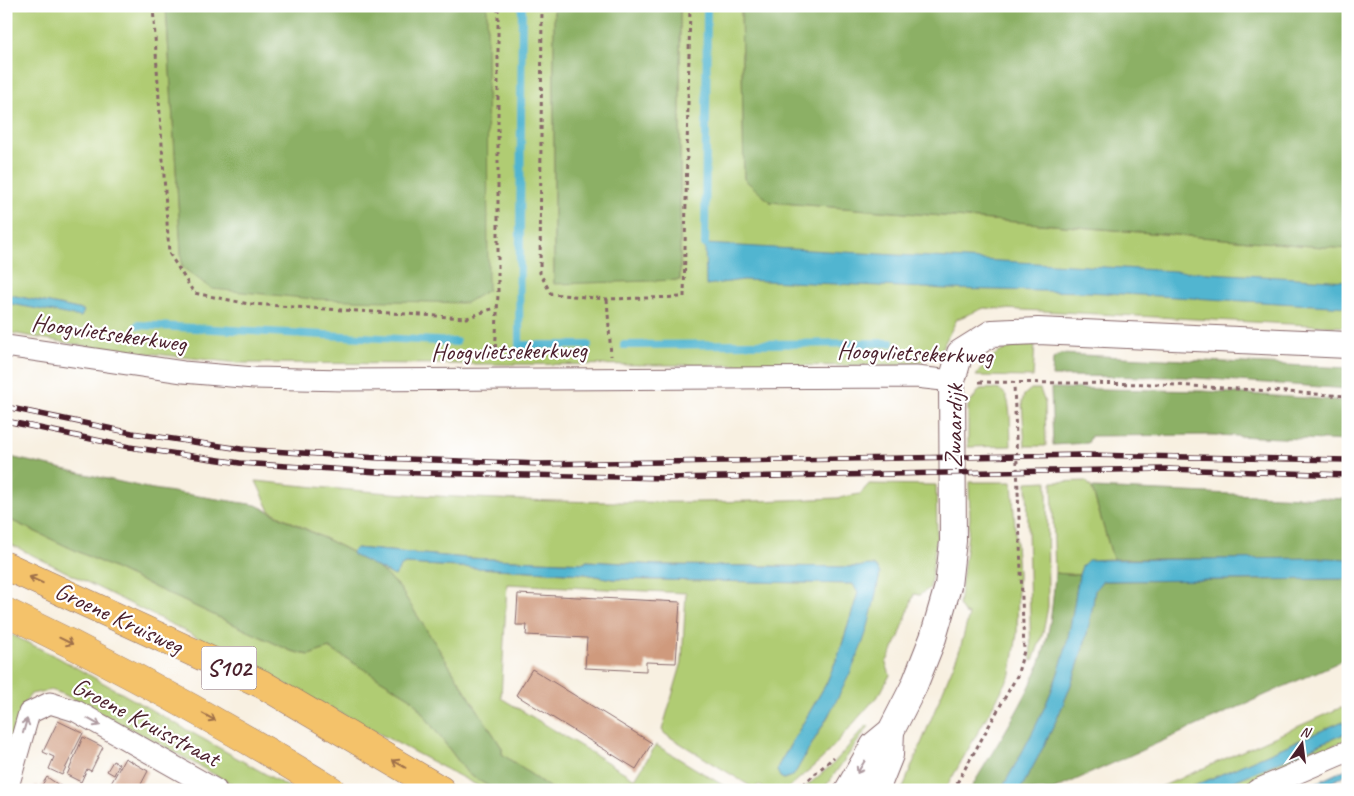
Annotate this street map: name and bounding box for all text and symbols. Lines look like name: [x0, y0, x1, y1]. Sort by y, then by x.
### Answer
street label: Hoogvlietsekerkweg: [29, 306, 190, 360]
street label: Hoogvlietsekerkweg: [431, 334, 588, 368]
street label: Hoogvlietsekerkweg: [836, 334, 995, 372]
street label: Zwaardijk: [937, 382, 971, 468]
street label: Groene Kruisweg: [50, 574, 190, 662]
one-way arrow: [29, 575, 44, 584]
one-way arrow: [58, 637, 73, 646]
road number: S102: [202, 646, 256, 690]
street label: Groene Kruisstraat: [67, 670, 228, 776]
one-way arrow: [202, 712, 217, 722]
one-way arrow: [87, 717, 102, 727]
one-way arrow: [21, 718, 30, 734]
north arrow: [1276, 718, 1326, 768]
text: N: [1299, 723, 1314, 742]
one-way arrow: [392, 759, 407, 769]
one-way arrow: [855, 760, 865, 774]

